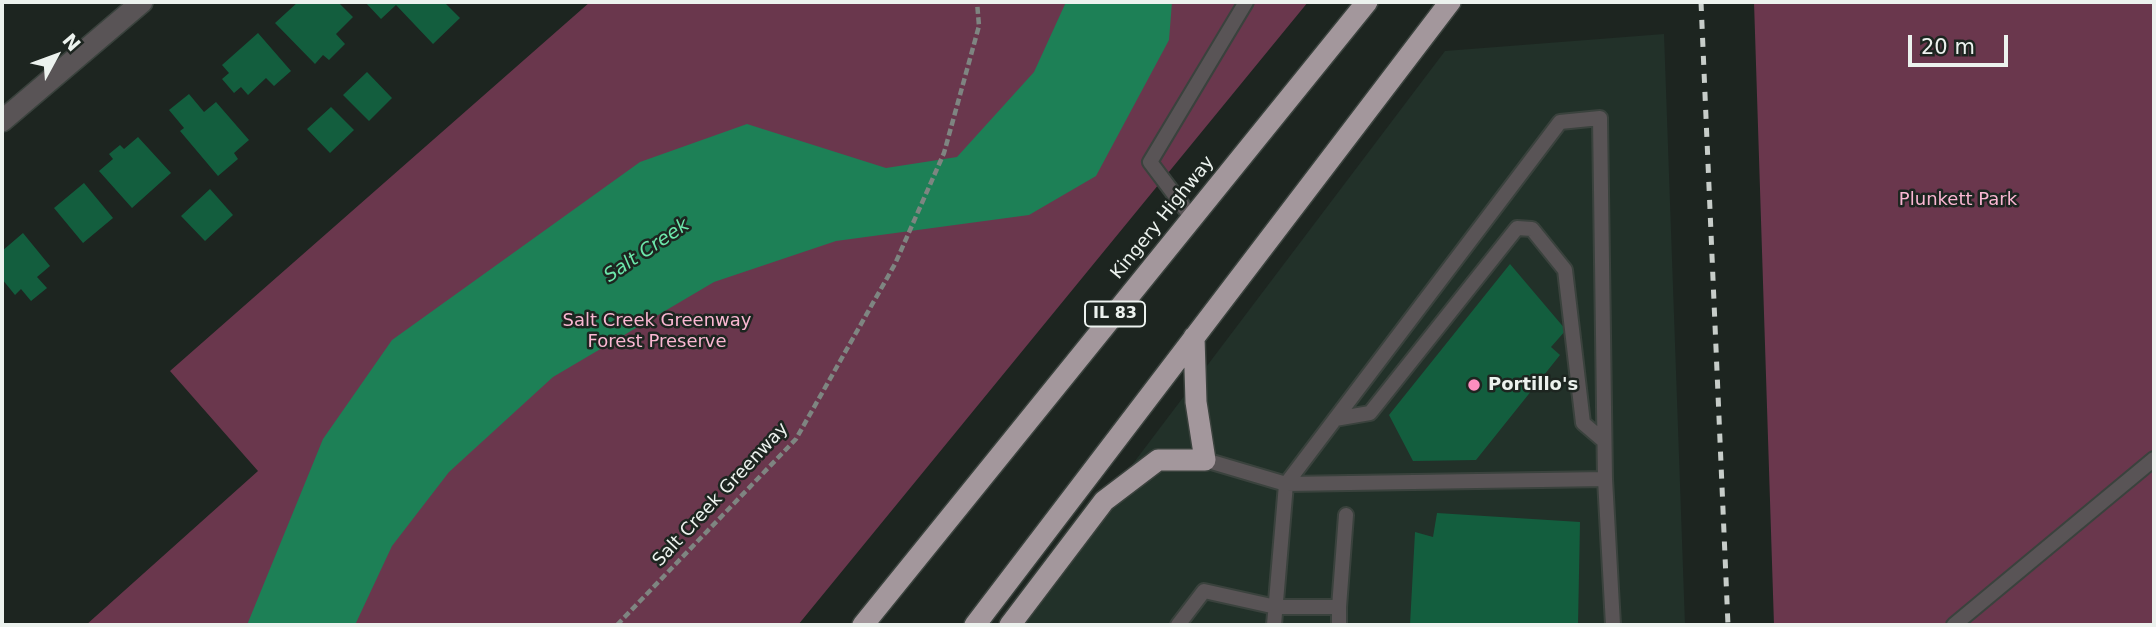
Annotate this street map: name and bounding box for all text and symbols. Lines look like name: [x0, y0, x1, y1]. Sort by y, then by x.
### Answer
north arrow: [21, 21, 91, 91]
scale bar: [1911, 21, 2011, 65]
text: N: [58, 29, 85, 55]
text: 20 m: [1921, 35, 1975, 59]
street label: Kingery Highway: [1107, 152, 1219, 284]
park label: Plunkett Park: [1899, 189, 2017, 211]
water label: Salt Creek: [600, 214, 694, 288]
road number: IL 83: [1085, 302, 1145, 326]
park label: Salt Creek Greenway Forest Preserve: [562, 310, 752, 352]
place label: Portillo's: [1488, 374, 1578, 396]
marker: Portillo's: [1466, 377, 1482, 393]
street label: Salt Creek Greenway: [649, 419, 793, 571]

